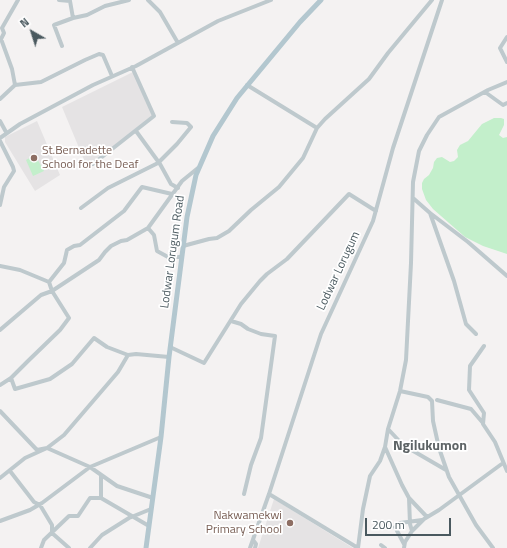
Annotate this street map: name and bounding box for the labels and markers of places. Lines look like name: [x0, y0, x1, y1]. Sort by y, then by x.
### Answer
place label: St.Bernadette School for the Deaf: [42, 144, 138, 172]
marker: St.Bernadette School for the Deaf: [29, 153, 39, 163]
place label: Nakwamekwi Primary School: [206, 509, 282, 537]
marker: Nakwamekwi Primary School: [285, 518, 295, 528]

